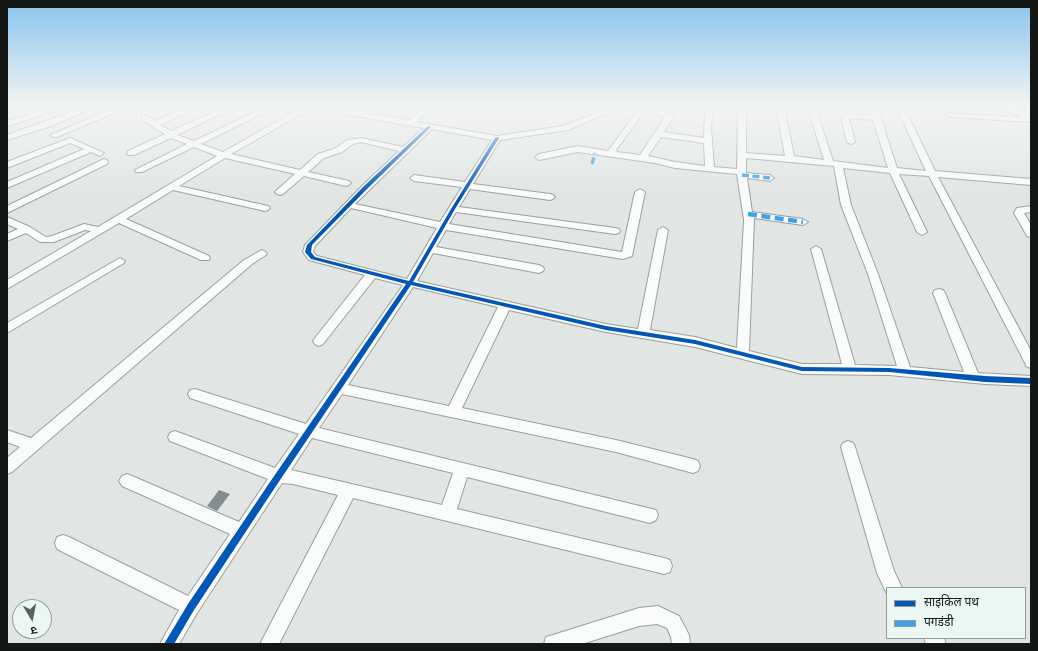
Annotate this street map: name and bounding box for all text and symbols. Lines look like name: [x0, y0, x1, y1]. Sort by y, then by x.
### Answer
legend: [886, 587, 1026, 639]
text: साइकिल पथ: [924, 595, 979, 609]
north arrow: [12, 599, 52, 639]
text: पगडंडी: [924, 615, 954, 629]
text: उ: [30, 623, 38, 637]

